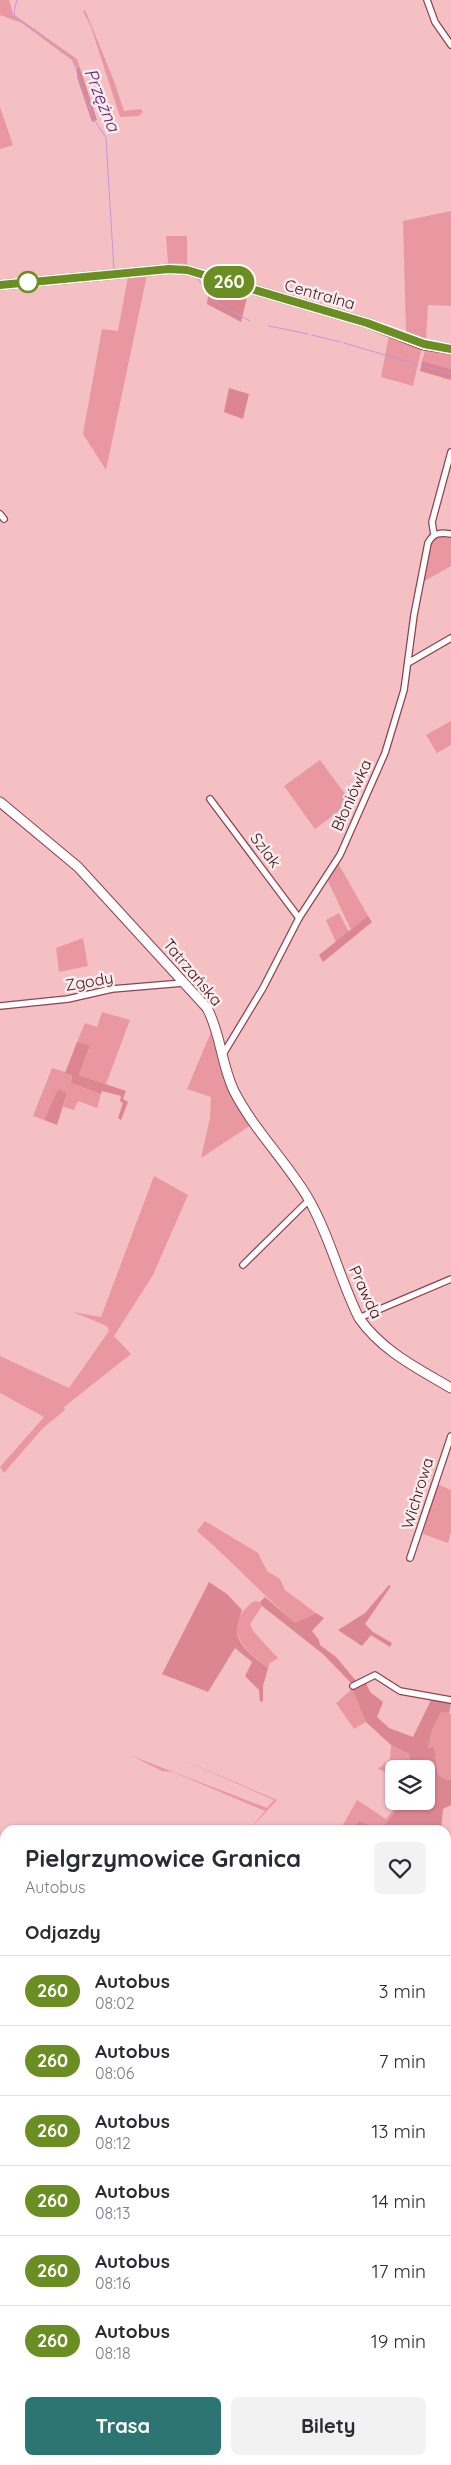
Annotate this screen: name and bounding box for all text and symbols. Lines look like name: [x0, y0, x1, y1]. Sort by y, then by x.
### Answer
water label: Przężna: [79, 65, 126, 136]
line badge: 260: [200, 266, 258, 298]
text: 260: [213, 270, 245, 293]
unlabelled marker: [17, 271, 39, 293]
street label: Centralna: [282, 274, 358, 314]
street label: Błoniówka: [326, 756, 376, 834]
street label: Szlak: [246, 829, 286, 871]
street label: Tatrzańska: [159, 934, 227, 1010]
street label: Zgody: [63, 967, 115, 995]
street label: Prawda: [345, 1262, 387, 1322]
street label: Wichrowa: [397, 1455, 437, 1531]
map controls: [385, 1760, 435, 1810]
button: layers: [385, 1760, 435, 1810]
button: heart: [374, 1842, 426, 1894]
text: Pielgrzymowice Granica: [25, 1843, 301, 1873]
text: Autobus: [25, 1877, 86, 1897]
text: Odjazdy: [25, 1920, 101, 1944]
text: Autobus: [95, 1969, 170, 1993]
text: 260: [37, 1979, 68, 2002]
text: 3 min: [378, 1979, 426, 2003]
text: 08:02: [95, 1993, 135, 2013]
text: Autobus: [95, 2039, 170, 2063]
text: 260: [37, 2049, 68, 2072]
text: 7 min: [379, 2049, 426, 2073]
text: 08:06: [95, 2063, 134, 2083]
text: Autobus: [95, 2109, 170, 2133]
text: 260: [37, 2119, 68, 2142]
text: 13 min: [371, 2119, 426, 2143]
text: 08:12: [95, 2133, 131, 2153]
text: Autobus: [95, 2179, 170, 2203]
text: 260: [37, 2189, 68, 2212]
text: 14 min: [372, 2189, 426, 2213]
text: 08:13: [95, 2203, 130, 2223]
text: Autobus: [95, 2249, 170, 2273]
text: 260: [37, 2259, 68, 2282]
text: 17 min: [372, 2259, 426, 2283]
text: 08:16: [95, 2273, 131, 2293]
text: Autobus: [95, 2319, 170, 2343]
text: 260: [37, 2329, 68, 2352]
text: 19 min: [371, 2329, 426, 2353]
text: 08:18: [95, 2343, 131, 2363]
button: Trasa: [25, 2397, 221, 2455]
button: Bilety: [231, 2397, 426, 2455]

